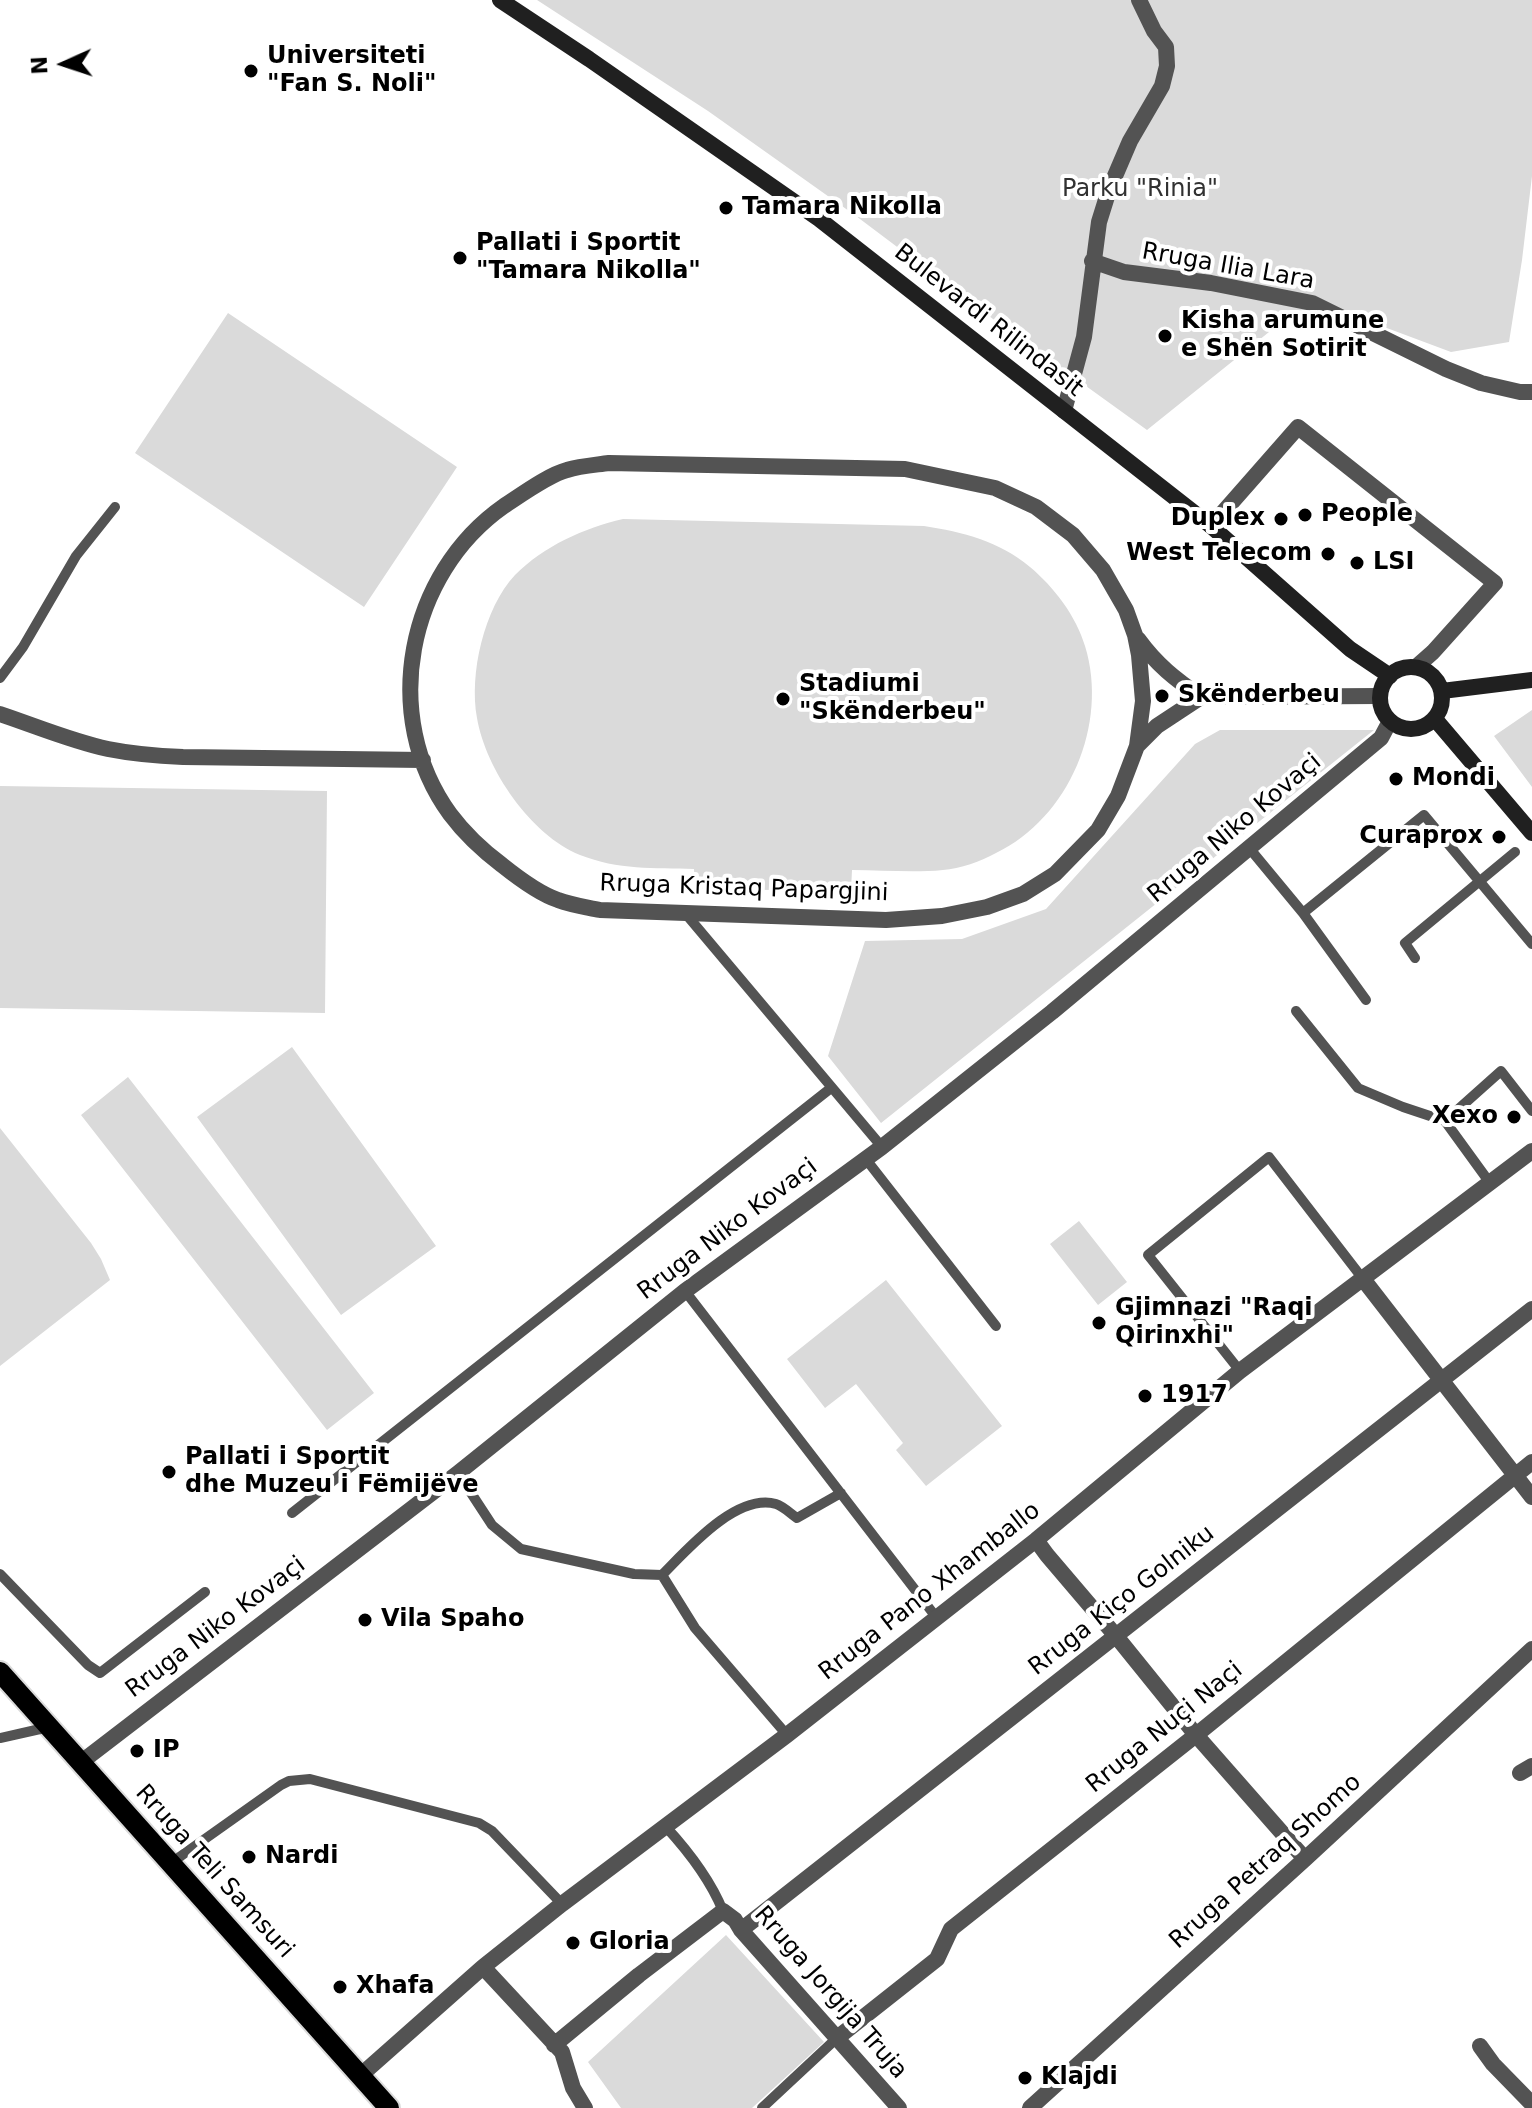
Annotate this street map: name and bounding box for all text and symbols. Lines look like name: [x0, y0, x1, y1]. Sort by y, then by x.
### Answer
north arrow: [24, 24, 104, 104]
place label: Universiteti "Fan S. Noli": [267, 43, 436, 99]
text: N: [27, 55, 52, 75]
marker: Universiteti "Fan S. Noli": [242, 62, 260, 80]
park label: Parku "Rinia": [1062, 176, 1218, 204]
place label: Tamara Nikolla: [742, 194, 942, 222]
marker: Tamara Nikolla: [717, 199, 735, 217]
place label: Pallati i Sportit "Tamara Nikolla": [476, 230, 701, 286]
street label: Bulevardi Rilindasit: [888, 238, 1088, 404]
street label: Rruga Ilia Lara: [1139, 238, 1317, 296]
marker: Pallati i Sportit "Tamara Nikolla": [451, 249, 469, 267]
place label: Kisha arumune e Shën Sotirit: [1181, 308, 1384, 364]
marker: Kisha arumune e Shën Sotirit: [1156, 327, 1174, 345]
place label: People: [1321, 501, 1413, 529]
place label: Duplex: [1171, 505, 1265, 533]
marker: People: [1296, 506, 1314, 524]
marker: Duplex: [1272, 510, 1290, 528]
place label: West Telecom: [1126, 540, 1312, 568]
marker: West Telecom: [1319, 545, 1337, 563]
place label: LSI: [1373, 549, 1415, 577]
marker: LSI: [1348, 554, 1366, 572]
place label: Stadiumi "Skënderbeu": [799, 671, 986, 727]
place label: Skënderbeu: [1178, 682, 1340, 710]
marker: Skënderbeu: [1153, 687, 1171, 705]
marker: Stadiumi "Skënderbeu": [774, 690, 792, 708]
street label: Rruga Niko Kovaçi: [1143, 748, 1327, 910]
place label: Mondi: [1412, 765, 1495, 793]
marker: Mondi: [1387, 770, 1405, 788]
place label: Curaprox: [1359, 823, 1483, 851]
marker: Curaprox: [1490, 828, 1508, 846]
street label: Rruga Kristaq Papargjini: [599, 870, 889, 908]
place label: Xexo: [1432, 1103, 1498, 1131]
marker: Xexo: [1505, 1108, 1523, 1126]
street label: Rruga Niko Kovaçi: [633, 1153, 823, 1307]
place label: Gjimnazi "Raqi Qirinxhi": [1115, 1295, 1313, 1351]
marker: Gjimnazi "Raqi Qirinxhi": [1090, 1314, 1108, 1332]
place label: 1917: [1161, 1382, 1228, 1410]
marker: 1917: [1136, 1387, 1154, 1405]
place label: Pallati i Sportit dhe Muzeu i Fëmijëve: [185, 1444, 478, 1500]
marker: Pallati i Sportit dhe Muzeu i Fëmijëve: [160, 1463, 178, 1481]
street label: Rruga Pano Xhamballo: [814, 1497, 1046, 1687]
street label: Rruga Kiço Golniku: [1024, 1520, 1220, 1682]
street label: Rruga Niko Kovaçi: [121, 1551, 311, 1705]
place label: Vila Spaho: [381, 1606, 524, 1634]
marker: Vila Spaho: [356, 1611, 374, 1629]
street label: Rruga Nuçi Naçi: [1081, 1656, 1249, 1800]
place label: IP: [153, 1737, 180, 1765]
marker: IP: [128, 1742, 146, 1760]
street label: Rruga Petraq Shomo: [1164, 1768, 1368, 1956]
street label: Rruga Teli Samsuri: [129, 1779, 299, 1965]
place label: Nardi: [265, 1843, 339, 1871]
marker: Nardi: [240, 1848, 258, 1866]
street label: Rruga Jorgija Truja: [747, 1901, 913, 2085]
place label: Gloria: [589, 1929, 670, 1957]
marker: Gloria: [564, 1934, 582, 1952]
place label: Xhafa: [356, 1973, 434, 2001]
marker: Xhafa: [331, 1978, 349, 1996]
place label: Klajdi: [1041, 2064, 1118, 2092]
marker: Klajdi: [1016, 2069, 1034, 2087]

